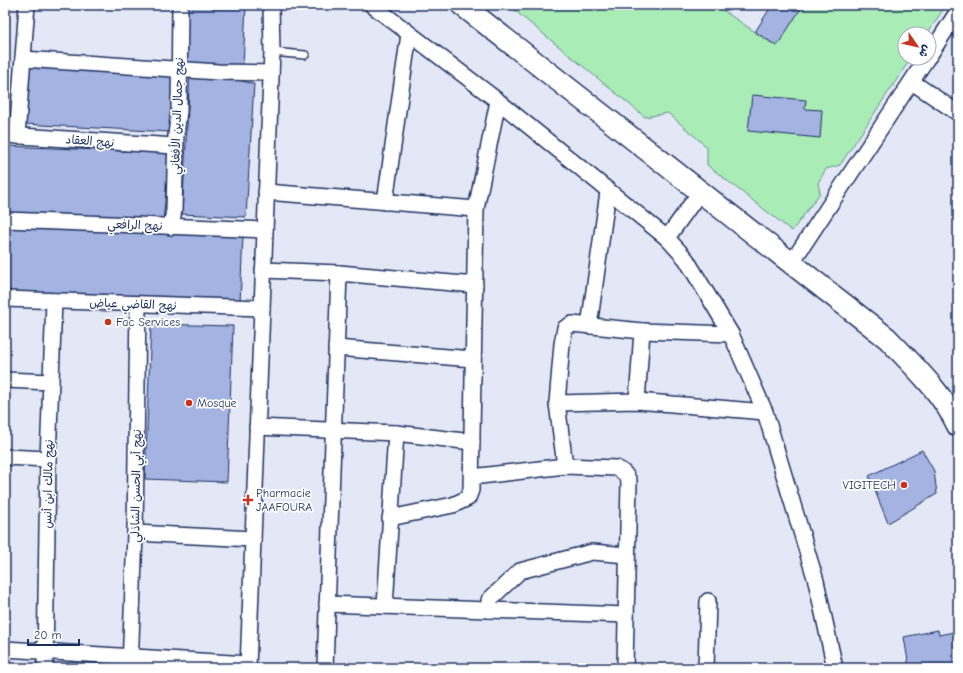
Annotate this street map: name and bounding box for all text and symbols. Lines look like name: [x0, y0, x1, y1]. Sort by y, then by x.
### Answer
north arrow: [897, 26, 937, 66]
text: ش: [916, 43, 934, 60]
street label: نهج جمال الدين الأفغاني: [167, 57, 190, 175]
street label: نهج العقاد: [65, 132, 115, 152]
street label: نهج الرافعي: [107, 217, 163, 237]
street label: نهج القاضي عياض: [89, 295, 177, 317]
place label: Fac Services: [116, 315, 180, 329]
marker: Fac Services: [103, 317, 113, 327]
place label: Mosque: [197, 396, 237, 410]
marker: Mosque: [184, 398, 194, 408]
street label: نهج أبي الحسن الشاذلي: [128, 429, 148, 543]
street label: نهج مالك ابن أنس: [40, 439, 58, 529]
place label: VIGITECH: [842, 478, 896, 492]
marker: VIGITECH: [899, 480, 909, 490]
place label: Pharmacie JAAFOURA: [256, 486, 312, 514]
marker: Pharmacie JAAFOURA: [243, 495, 253, 505]
scale bar: [28, 621, 79, 647]
text: 20 m: [34, 628, 62, 642]

